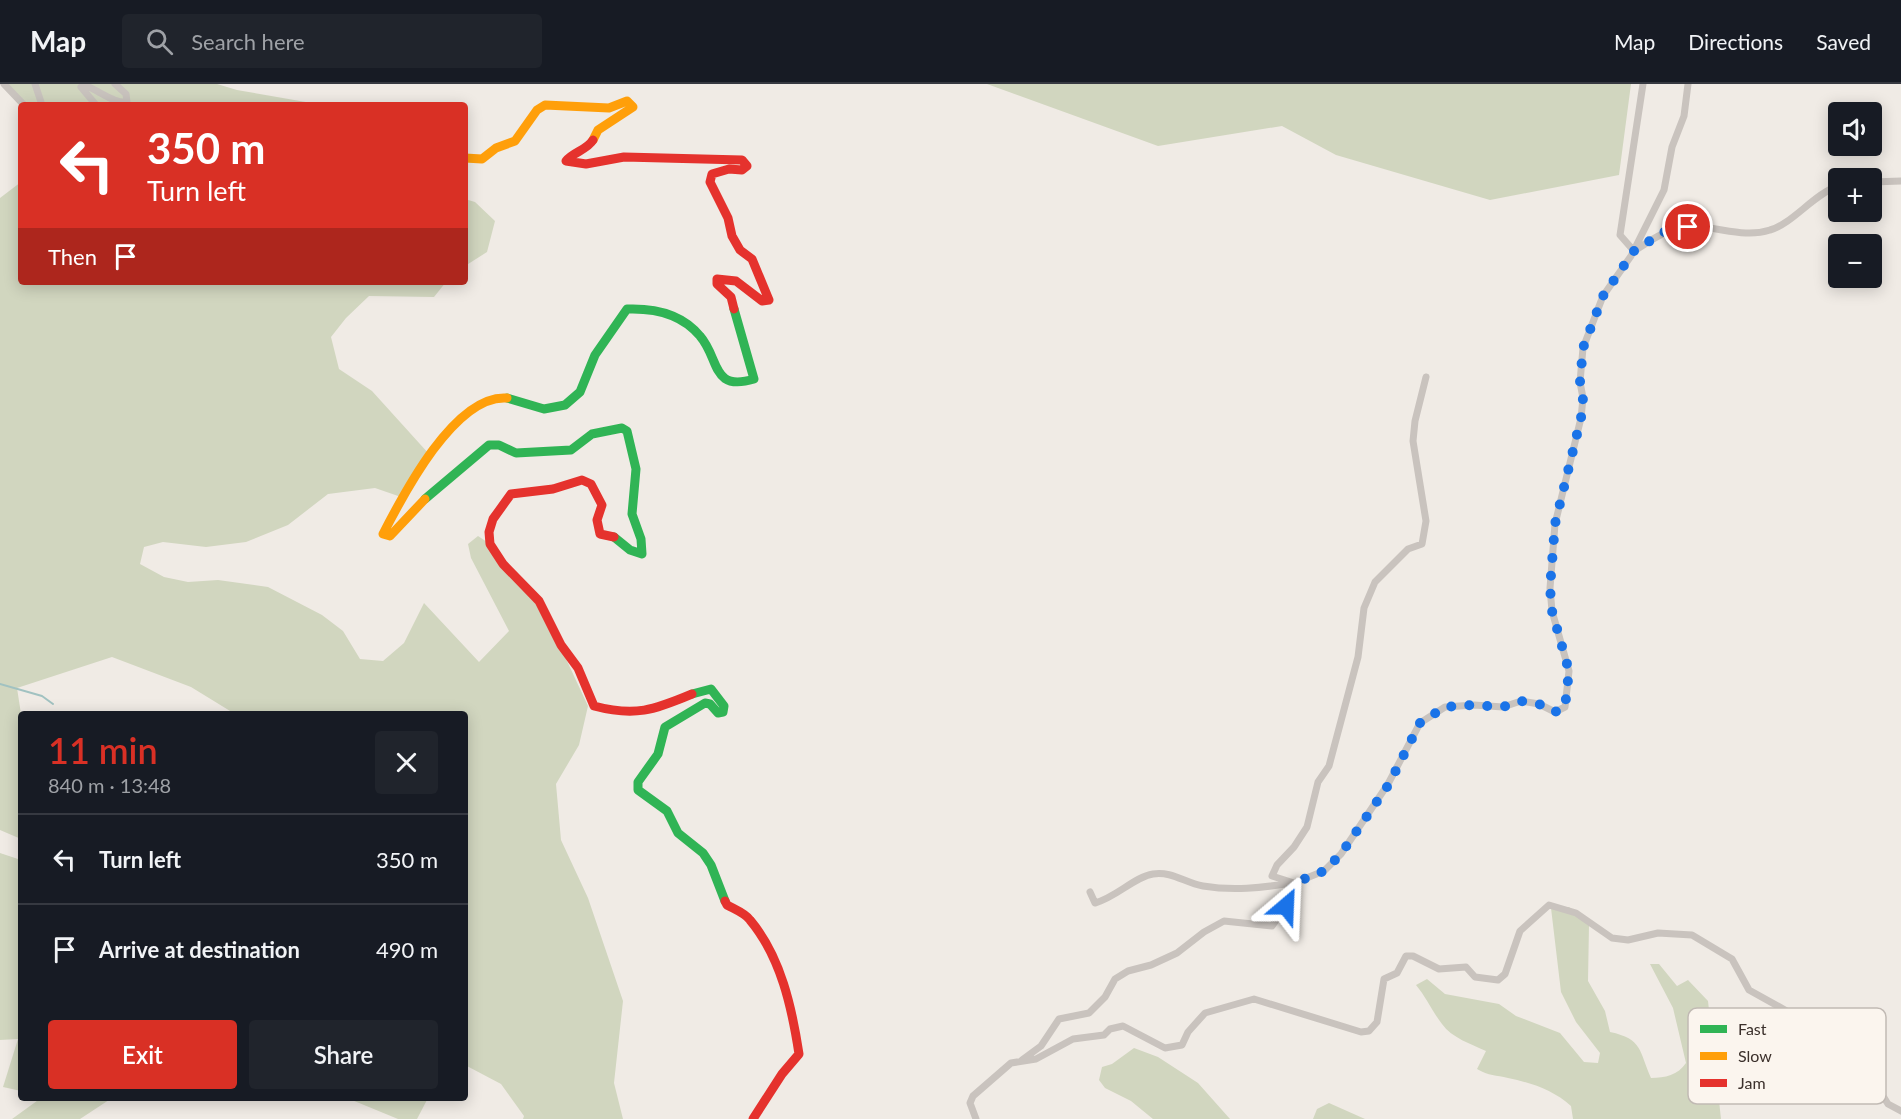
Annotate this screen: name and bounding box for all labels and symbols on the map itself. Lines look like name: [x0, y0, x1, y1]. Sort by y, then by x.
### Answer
pin: [1662, 201, 1713, 252]
position arrow: [1254, 874, 1318, 938]
legend: [1688, 1008, 1886, 1104]
text: Fast: [1738, 1019, 1767, 1038]
text: Slow: [1738, 1046, 1772, 1065]
text: Jam: [1738, 1073, 1766, 1092]

